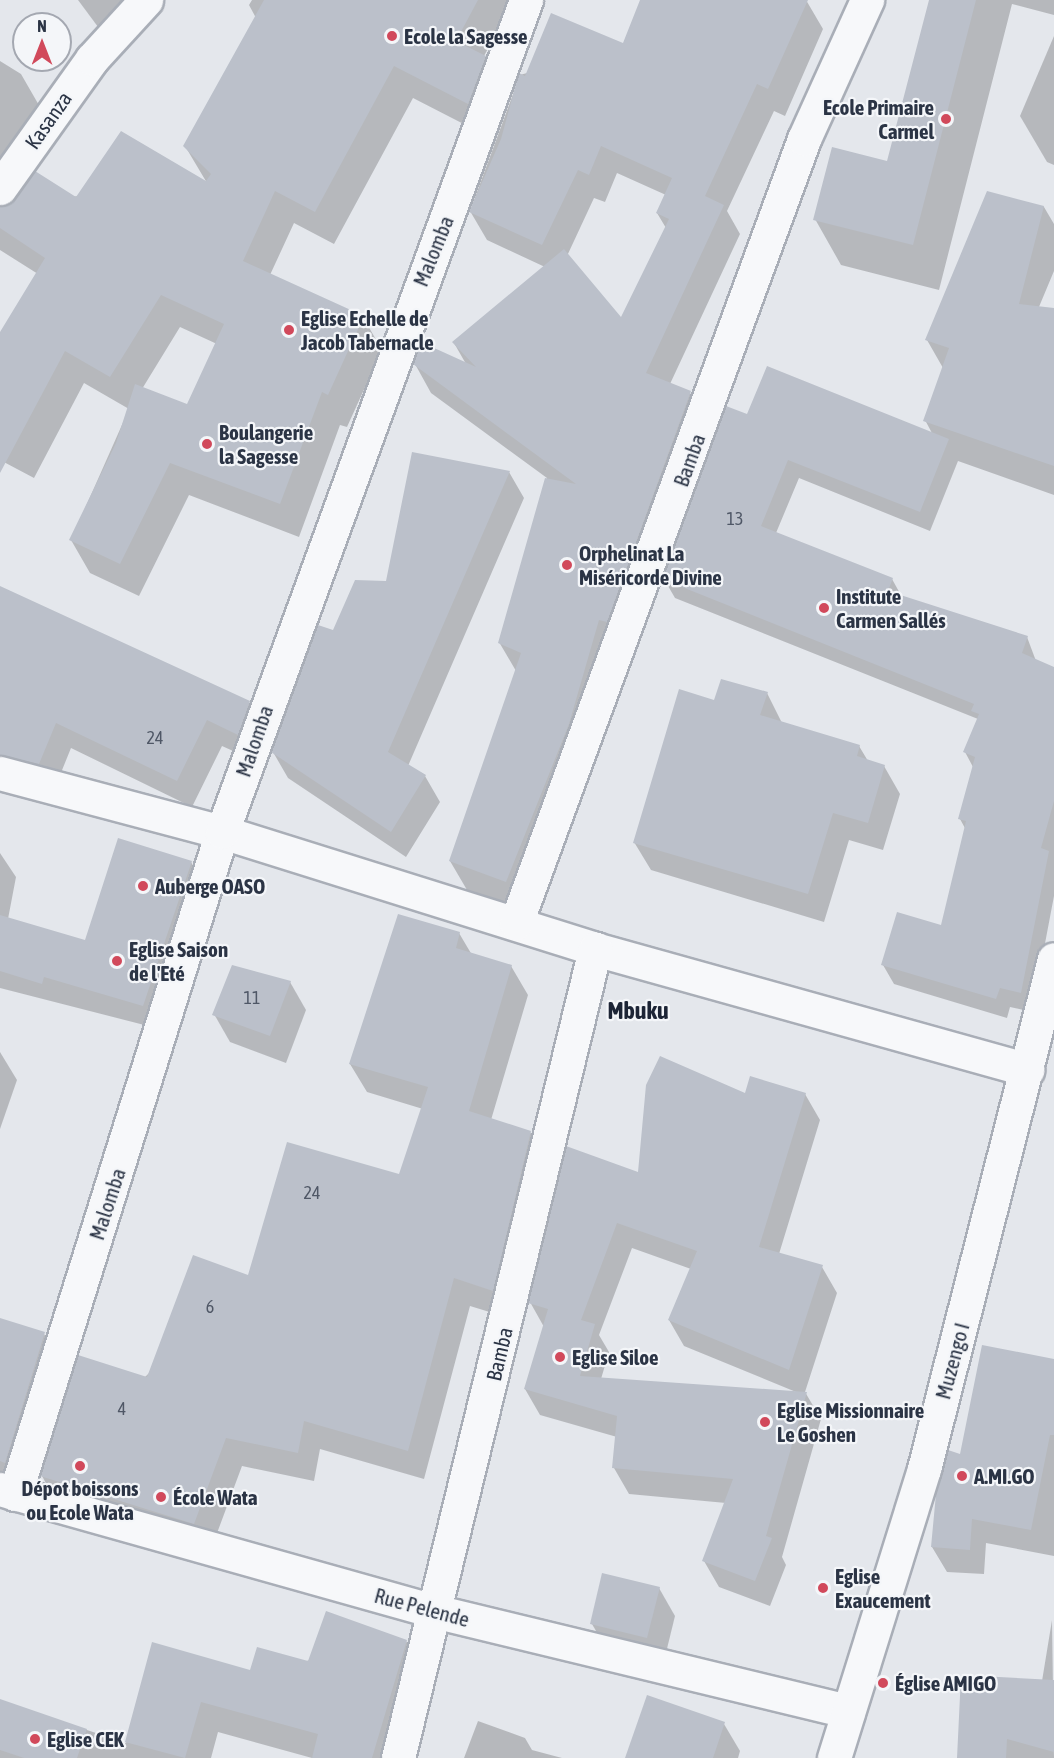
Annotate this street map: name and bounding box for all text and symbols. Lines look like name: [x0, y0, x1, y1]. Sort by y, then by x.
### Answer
north arrow: [12, 12, 72, 72]
text: N: [37, 17, 47, 35]
place label: Ecole la Sagesse: [404, 23, 528, 49]
marker: Ecole la Sagesse: [385, 29, 399, 43]
street label: Kasanza: [19, 86, 77, 154]
place label: Ecole Primaire Carmel: [823, 94, 934, 144]
marker: Ecole Primaire Carmel: [939, 112, 953, 126]
street label: Malomba: [407, 212, 459, 290]
place label: Eglise Echelle de Jacob Tabernacle: [301, 305, 434, 355]
marker: Eglise Echelle de Jacob Tabernacle: [282, 323, 296, 337]
place label: Boulangerie la Sagesse: [219, 419, 313, 469]
street label: Bamba: [668, 430, 710, 490]
marker: Boulangerie la Sagesse: [200, 437, 214, 451]
house number: 13: [727, 508, 743, 530]
place label: Orphelinat La Miséricorde Divine: [579, 540, 722, 590]
marker: Orphelinat La Miséricorde Divine: [560, 558, 574, 572]
place label: Institute Carmen Sallés: [836, 583, 946, 633]
marker: Institute Carmen Sallés: [817, 601, 831, 615]
street label: Malomba: [230, 702, 278, 780]
house number: 24: [147, 727, 163, 749]
place label: Auberge OASO: [155, 873, 265, 899]
marker: Auberge OASO: [136, 879, 150, 893]
place label: Eglise Saison de l'Eté: [129, 936, 228, 986]
marker: Eglise Saison de l'Eté: [110, 954, 124, 968]
house number: 11: [244, 987, 260, 1009]
district label: Mbuku: [607, 997, 669, 1025]
street label: Malomba: [84, 1165, 130, 1243]
house number: 24: [304, 1182, 320, 1204]
house number: 6: [206, 1296, 214, 1318]
street label: Muzengo I: [930, 1320, 974, 1402]
street label: Bamba: [481, 1325, 517, 1383]
place label: Eglise Siloe: [572, 1344, 659, 1370]
marker: Eglise Siloe: [553, 1350, 567, 1364]
place label: Eglise Missionnaire Le Goshen: [777, 1397, 924, 1447]
house number: 4: [118, 1398, 126, 1420]
marker: Eglise Missionnaire Le Goshen: [758, 1415, 772, 1429]
marker: Dépot boissons ou Ecole Wata: [73, 1459, 87, 1473]
place label: A.MI.GO: [974, 1463, 1035, 1489]
marker: A.MI.GO: [955, 1469, 969, 1483]
place label: Dépot boissons ou Ecole Wata: [22, 1475, 138, 1525]
place label: École Wata: [173, 1484, 258, 1510]
marker: École Wata: [154, 1490, 168, 1504]
place label: Eglise Exaucement: [835, 1563, 931, 1613]
marker: Eglise Exaucement: [816, 1581, 830, 1595]
street label: Rue Pelende: [372, 1582, 472, 1632]
place label: Église AMIGO: [895, 1670, 996, 1696]
marker: Église AMIGO: [876, 1676, 890, 1690]
place label: Eglise CEK: [47, 1726, 124, 1752]
marker: Eglise CEK: [28, 1732, 42, 1746]

